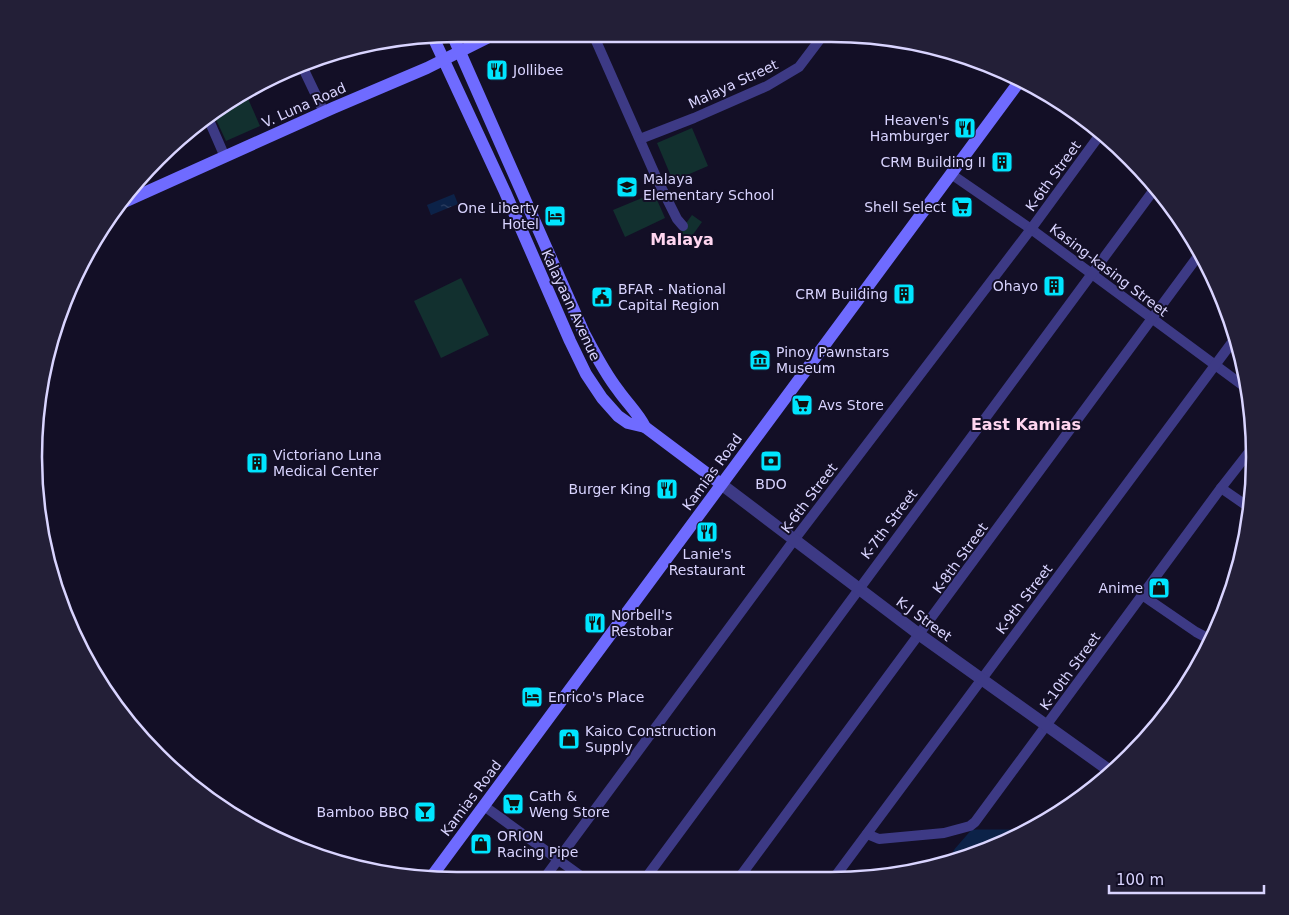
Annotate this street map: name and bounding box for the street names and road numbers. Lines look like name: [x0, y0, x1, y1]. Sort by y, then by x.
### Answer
street label: Malaya Street: [686, 56, 781, 112]
street label: V. Luna Road: [260, 79, 348, 131]
street label: K-6th Street: [1022, 137, 1084, 214]
street label: Kasing-kasing Street: [1047, 220, 1172, 320]
street label: Kalayaan Avenue: [538, 247, 604, 363]
street label: Kamias Road: [679, 431, 745, 513]
street label: K-6th Street: [778, 460, 841, 536]
street label: K-7th Street: [858, 486, 921, 562]
street label: K-8th Street: [929, 519, 991, 596]
street label: K-9th Street: [993, 561, 1056, 637]
street label: K-J Street: [893, 594, 955, 645]
street label: K-10th Street: [1037, 629, 1104, 713]
street label: Kamias Road: [437, 757, 505, 839]

